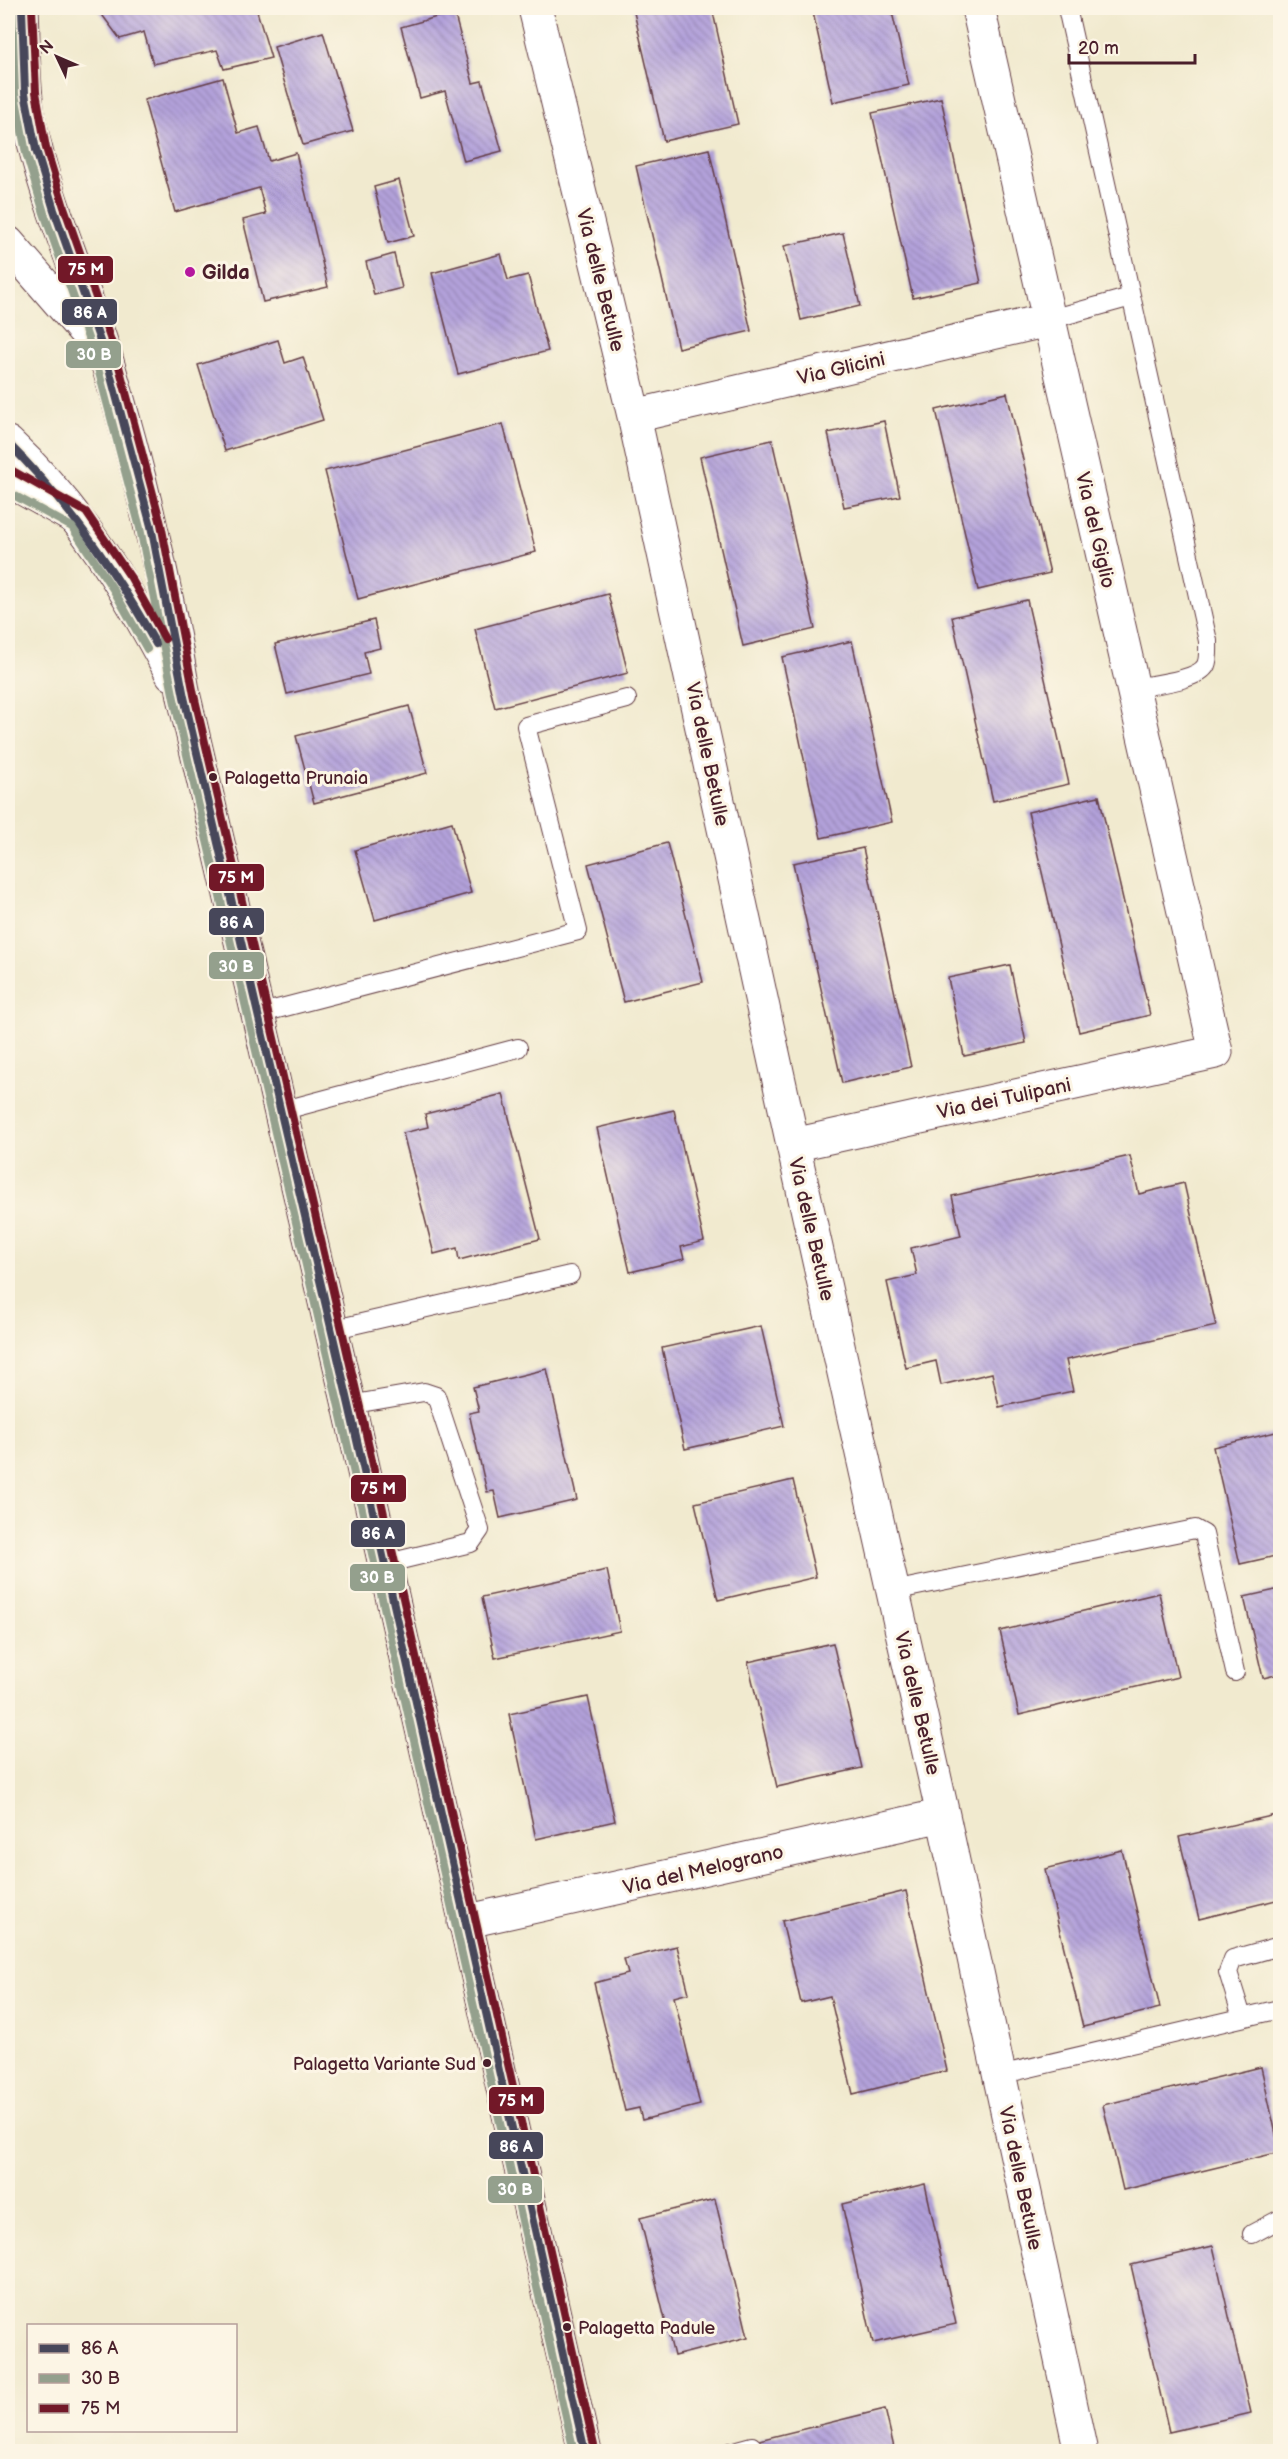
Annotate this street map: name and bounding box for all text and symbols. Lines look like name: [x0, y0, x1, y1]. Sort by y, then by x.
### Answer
north arrow: [27, 27, 87, 87]
scale bar: [1069, 27, 1195, 65]
text: N: [36, 37, 58, 59]
text: 20 m: [1078, 38, 1119, 59]
street label: Via delle Betulle: [571, 206, 629, 354]
line badge: 75 M: [57, 255, 114, 284]
text: 75 M: [68, 261, 104, 280]
place label: Gilda: [202, 261, 250, 285]
marker: Gilda: [183, 265, 197, 279]
line badge: 86 A: [61, 298, 118, 326]
text: 86 A: [73, 304, 107, 323]
line badge: 30 B: [65, 340, 122, 369]
text: 30 B: [77, 346, 111, 365]
street label: Via Glicini: [795, 347, 887, 391]
street label: Via del Giglio: [1070, 470, 1120, 591]
street label: Via delle Betulle: [680, 680, 734, 828]
place label: Palagetta Prunaia: [224, 768, 368, 789]
marker: Palagetta Prunaia: [207, 771, 219, 783]
line badge: 75 M: [208, 863, 265, 892]
text: 75 M: [218, 869, 254, 888]
line badge: 86 A: [208, 907, 265, 936]
text: 86 A: [219, 914, 253, 933]
line badge: 30 B: [208, 951, 265, 980]
text: 30 B: [219, 958, 253, 977]
street label: Via dei Tulipani: [935, 1073, 1073, 1125]
street label: Via delle Betulle: [783, 1155, 839, 1303]
line badge: 75 M: [350, 1474, 407, 1503]
text: 75 M: [360, 1480, 396, 1499]
line badge: 86 A: [350, 1519, 406, 1548]
text: 86 A: [361, 1525, 395, 1544]
line badge: 30 B: [349, 1563, 406, 1592]
text: 30 B: [360, 1569, 394, 1588]
street label: Via delle Betulle: [889, 1629, 945, 1777]
street label: Via del Melograno: [621, 1840, 786, 1900]
place label: Palagetta Variante Sud: [293, 2054, 476, 2075]
marker: Palagetta Variante Sud: [481, 2057, 493, 2069]
line badge: 75 M: [488, 2086, 545, 2115]
text: 75 M: [498, 2092, 534, 2111]
street label: Via delle Betulle: [993, 2104, 1047, 2252]
line badge: 86 A: [488, 2131, 544, 2160]
text: 86 A: [499, 2138, 533, 2157]
line badge: 30 B: [487, 2175, 543, 2204]
text: 30 B: [498, 2181, 532, 2200]
place label: Palagetta Padule: [578, 2318, 716, 2339]
marker: Palagetta Padule: [561, 2321, 573, 2333]
legend: [27, 2324, 237, 2432]
text: 86 A: [81, 2338, 118, 2359]
text: 30 B: [81, 2368, 120, 2389]
text: 75 M: [81, 2398, 121, 2419]

